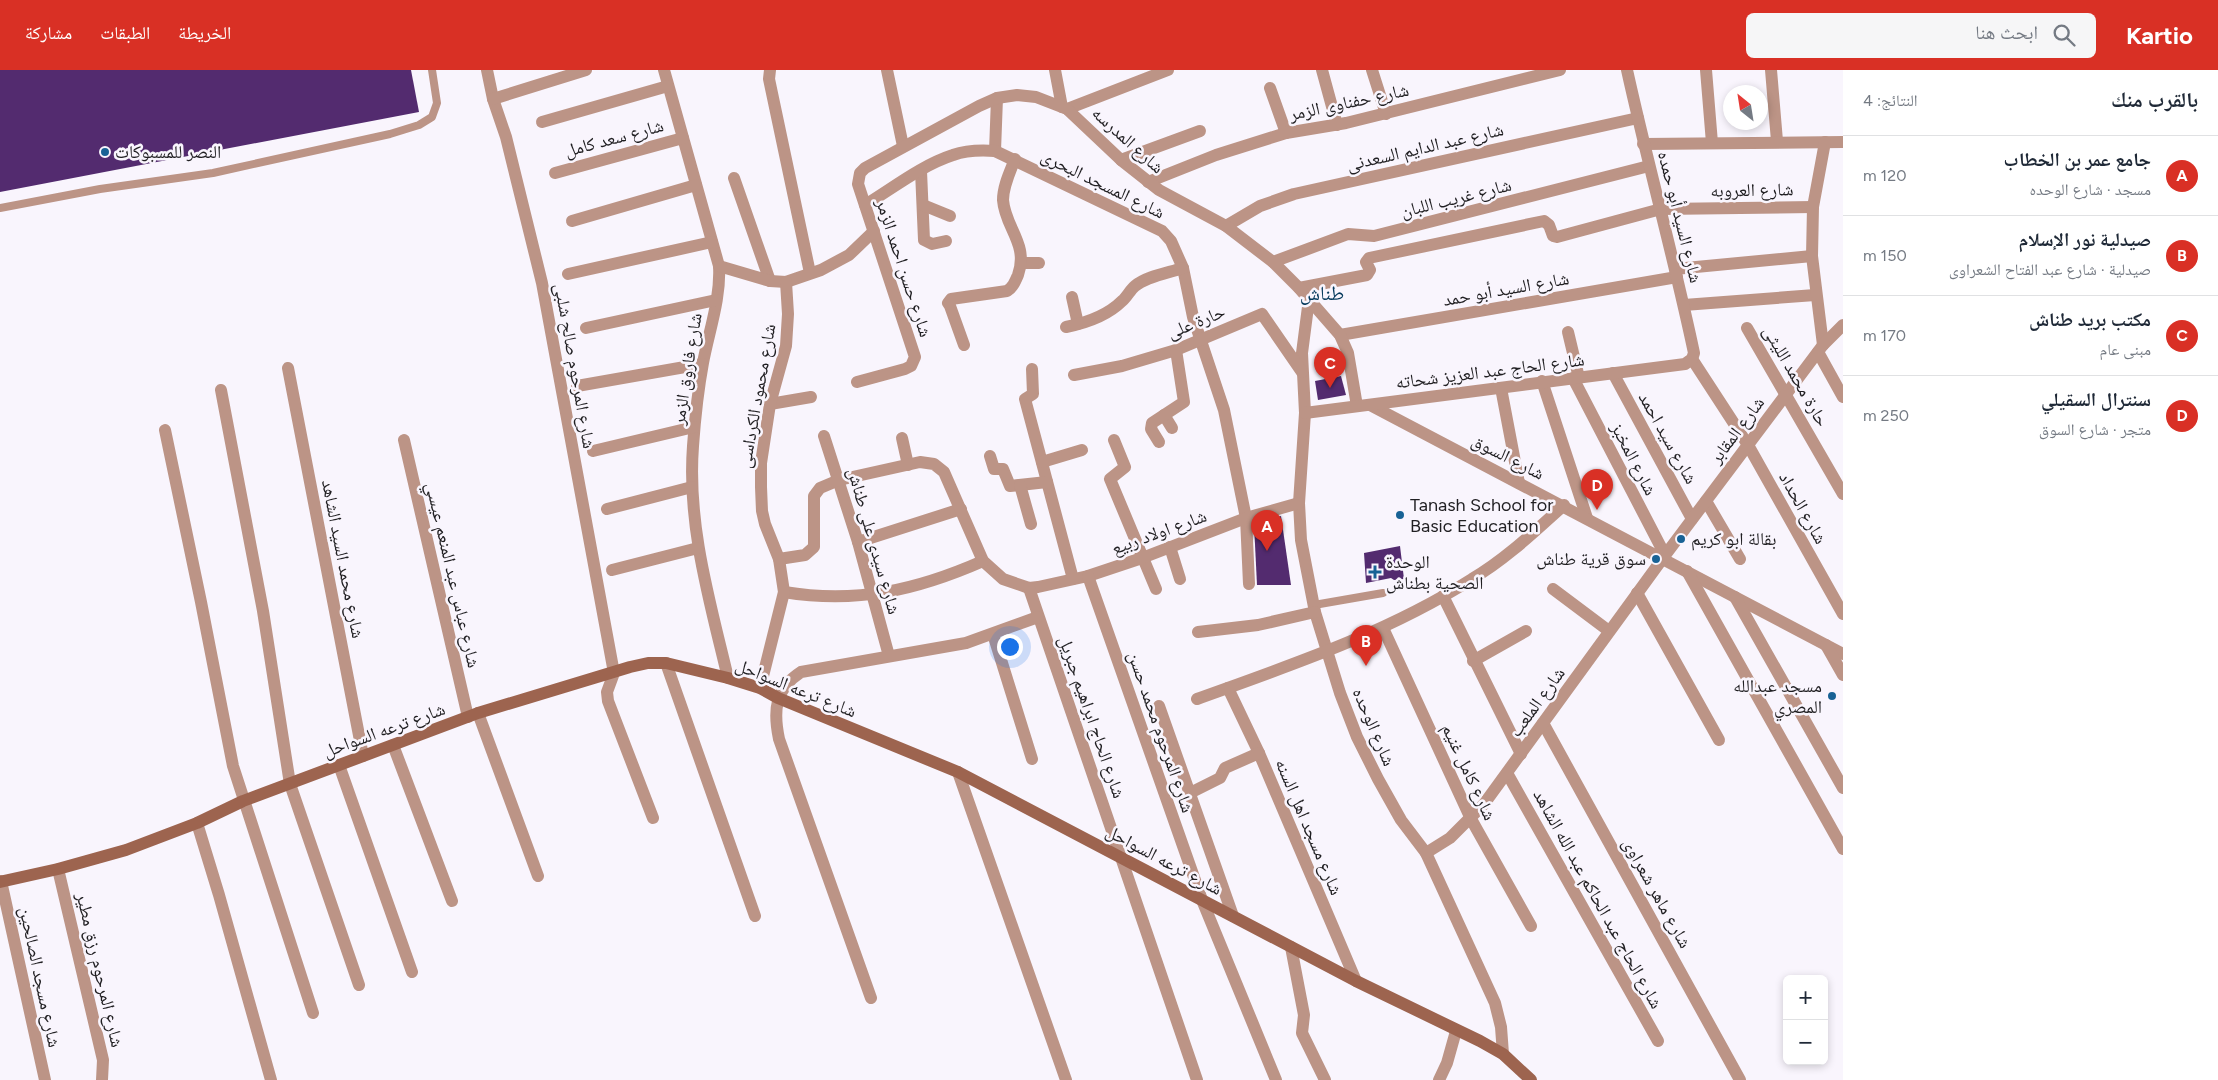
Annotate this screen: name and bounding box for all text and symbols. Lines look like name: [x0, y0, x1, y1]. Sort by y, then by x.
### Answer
search box: [1746, 13, 2096, 58]
text: ابحث هنا: [1975, 21, 2038, 44]
icon: search: [2050, 21, 2078, 49]
text: Kartio: [2126, 21, 2193, 50]
text: مشاركة: [25, 22, 72, 44]
text: الطبقات: [100, 22, 150, 44]
text: الخريطة: [178, 22, 231, 44]
street label: شارع حفناوى الزمر: [1286, 79, 1411, 126]
north arrow: [1723, 85, 1768, 130]
text: بالقرب منك: [2111, 87, 2198, 112]
text: النتائج: 4: [1863, 91, 1918, 110]
street label: شارع المدرسه: [1087, 102, 1169, 178]
street label: شارع سعد كامل: [562, 114, 666, 162]
street label: شارع عبد الدايم السعدنى: [1344, 118, 1506, 177]
place label: النصر للمسبوكات: [115, 141, 221, 163]
street label: شارع المسجد البحرى: [1038, 145, 1168, 223]
marker: النصر للمسبوكات: [99, 146, 111, 158]
text: جامع عمر بن الخطاب: [2004, 148, 2151, 171]
street label: شارع السيد أبو حمده: [1653, 149, 1707, 285]
text: 120 m: [1863, 166, 1906, 185]
text: A: [2176, 166, 2188, 185]
street label: شارع غريب اللبان: [1398, 174, 1514, 222]
street label: شارع العروبه: [1710, 178, 1794, 202]
text: مسجد · شارع الوحده: [2030, 180, 2151, 199]
street label: شارع حسن احمد الزمر: [871, 195, 937, 340]
text: صيدلية نور الإسلام: [2019, 228, 2151, 251]
text: 150 m: [1863, 246, 1907, 265]
text: B: [2177, 246, 2187, 265]
text: صيدلية · شارع عبد الفتاح الشعراوى: [1949, 260, 2151, 279]
street label: شارع السيد أبو حمد: [1441, 267, 1571, 311]
district label: طناش: [1300, 281, 1344, 305]
street label: شارع المرحوم صالح شلبى: [549, 282, 600, 451]
street label: حارة على: [1164, 300, 1228, 344]
text: مكتب بريد طناش: [2029, 308, 2151, 331]
street label: شارع فاروق الزمر: [667, 311, 707, 428]
street label: حارة محمد الليثى: [1758, 321, 1834, 431]
street label: شارع محمود الكرداسى: [733, 322, 781, 470]
text: 170 m: [1863, 326, 1906, 345]
text: C: [2176, 326, 2188, 345]
text: مبنى عام: [2099, 340, 2151, 359]
pin: C: [1314, 347, 1346, 388]
street label: شارع الحاج عبد العزيز شحاته: [1394, 349, 1586, 394]
street label: شارع سيد احمد: [1634, 388, 1702, 488]
text: سنترال السقيلي: [2041, 388, 2151, 411]
street label: شارع المقابر: [1704, 392, 1769, 469]
text: 250 m: [1863, 406, 1909, 425]
text: D: [2176, 406, 2188, 425]
street label: شارع المخبز: [1606, 418, 1662, 499]
text: متجر · شارع السوق: [2039, 420, 2151, 439]
street label: شارع السوق: [1468, 429, 1548, 485]
street label: شارع سيدى على طناش: [843, 465, 905, 617]
street label: شارع الحداد: [1774, 468, 1832, 548]
pin: D: [1581, 469, 1613, 510]
street label: شارع محمد السيد الشاهد: [317, 478, 369, 640]
street label: شارع عباس عبد المنعم عيسي: [417, 480, 485, 671]
place label: Tanash School for Basic Education: [1410, 494, 1553, 537]
street label: شارع اولاد ربيع: [1108, 505, 1210, 560]
marker: Tanash School for Basic Education: [1394, 509, 1406, 521]
pin: A: [1251, 510, 1283, 551]
place label: بقالة ابو كريم: [1691, 528, 1776, 551]
marker: بقالة ابو كريم: [1675, 533, 1687, 545]
place label: سوق قرية طناش: [1536, 548, 1646, 570]
place label: الوحدة الصحية بطناش: [1386, 551, 1483, 594]
marker: سوق قرية طناش: [1650, 553, 1662, 565]
marker: الوحدة الصحية بطناش: [1368, 565, 1382, 579]
pin: B: [1350, 625, 1382, 666]
street label: شارع الحاج ابراهيم جبريل: [1053, 633, 1130, 801]
your location: [997, 634, 1023, 660]
street label: شارع المرحوم محمد حسن: [1122, 648, 1199, 816]
street label: شارع ترعه السواحل: [732, 654, 860, 722]
street label: شارع الملعب: [1504, 663, 1570, 741]
place label: مسجد عبدالله المصري: [1733, 675, 1822, 722]
street label: شارع الوحده: [1348, 685, 1400, 769]
marker: مسجد عبدالله المصري: [1826, 690, 1838, 702]
street label: شارع ترعه السواحل: [320, 698, 448, 762]
street label: شارع كامل غنيم: [1436, 720, 1501, 824]
street label: شارع مسجد اهل السنه: [1270, 756, 1348, 898]
street label: شارع الحاج عبد الحاكم عبد الله الشاهد: [1528, 786, 1668, 1013]
street label: شارع ترعه السواحل: [1102, 820, 1226, 900]
street label: شارع ماهر شعراوى: [1618, 834, 1696, 952]
street label: شارع المرحوم رزق مطير: [70, 890, 128, 1050]
street label: شارع مسجد الصالحين: [14, 905, 66, 1049]
map controls: [1783, 975, 1828, 1065]
button: +: [1783, 975, 1828, 1020]
button: −: [1783, 1020, 1828, 1065]

